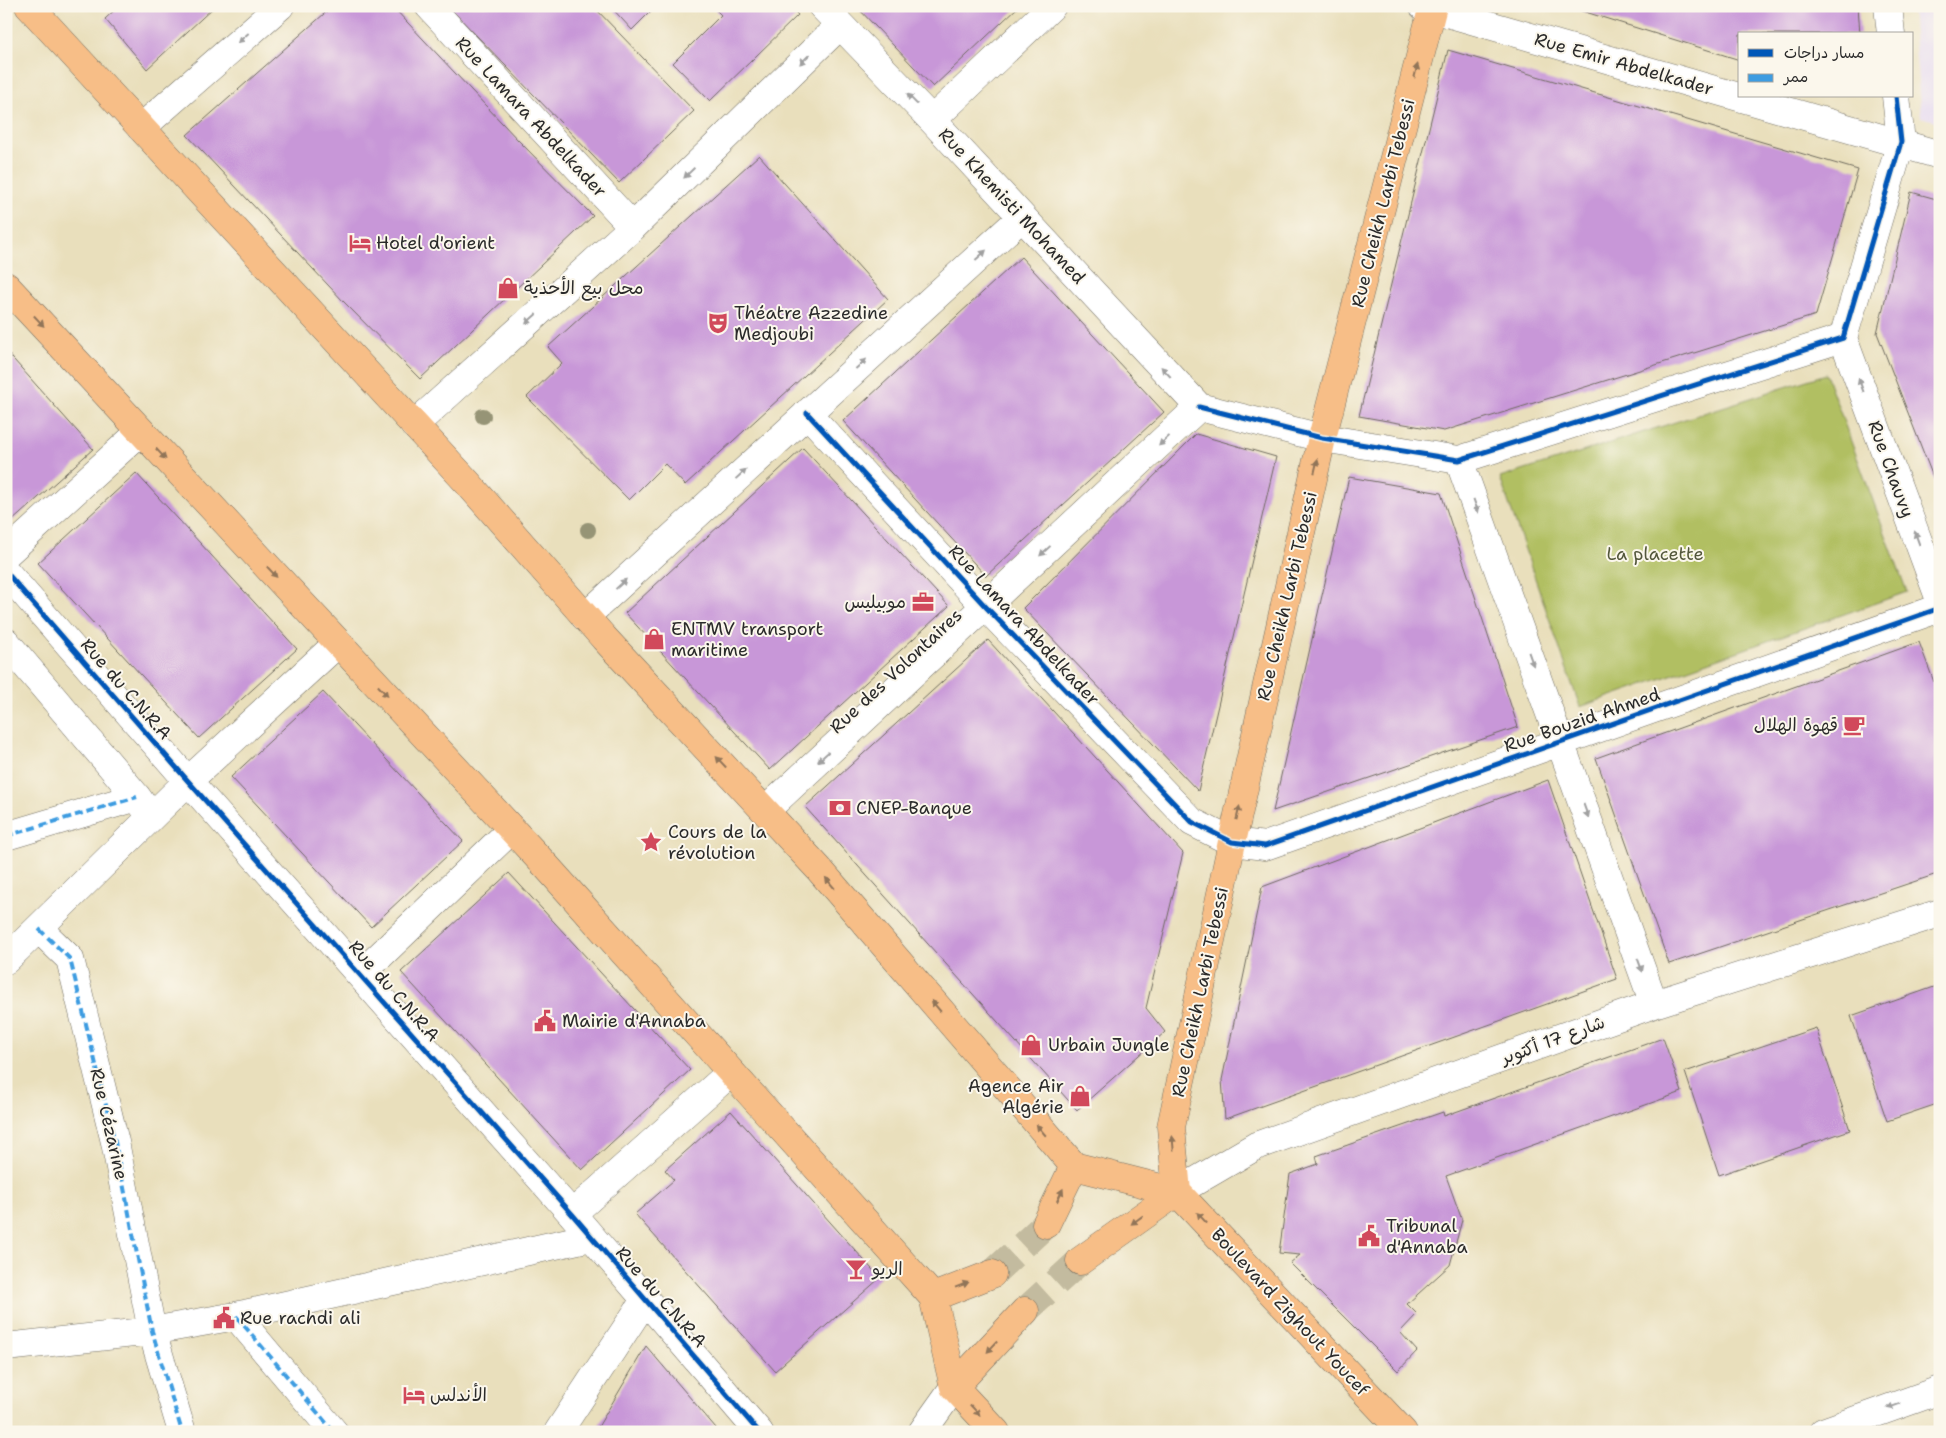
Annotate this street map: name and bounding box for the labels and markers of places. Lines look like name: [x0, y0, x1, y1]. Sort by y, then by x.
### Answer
hotel icon: Hotel d'orient: [347, 230, 373, 256]
place label: Hotel d'orient: [376, 231, 495, 255]
shop icon: محل بيع الأحذية: [495, 275, 521, 301]
place label: محل بيع الأحذية: [524, 276, 644, 301]
place label: Théatre Azzedine Medjoubi: [734, 301, 888, 346]
theatre icon: Théatre Azzedine Medjoubi: [705, 310, 731, 336]
office icon: موبيليس: [910, 589, 936, 615]
place label: موبيليس: [844, 590, 906, 614]
place label: ENTMV transport maritime: [671, 617, 824, 662]
shop icon: ENTMV transport maritime: [641, 626, 667, 652]
cafe icon: قهوة الهلال: [1841, 712, 1867, 738]
place label: قهوة الهلال: [1754, 713, 1838, 737]
bank icon: CNEP-Banque: [827, 795, 853, 821]
place label: CNEP-Banque: [856, 796, 972, 820]
place label: Cours de la révolution: [668, 820, 767, 865]
place icon: Cours de la révolution: [638, 829, 664, 855]
public building icon: Mairie d'Annaba: [532, 1008, 558, 1034]
place label: Mairie d'Annaba: [562, 1009, 706, 1033]
shop icon: Urbain Jungle: [1018, 1032, 1044, 1058]
place label: Urbain Jungle: [1048, 1033, 1170, 1057]
place label: Agence Air Algérie: [968, 1074, 1064, 1119]
shop icon: Agence Air Algérie: [1067, 1083, 1093, 1109]
place label: Tribunal d'Annaba: [1386, 1214, 1468, 1259]
public building icon: Tribunal d'Annaba: [1356, 1223, 1382, 1249]
bar icon: الريو: [843, 1256, 869, 1282]
place label: الريو: [871, 1257, 903, 1281]
public building icon: Rue rachdi ali: [211, 1305, 237, 1331]
place label: Rue rachdi ali: [240, 1306, 361, 1330]
hotel icon: الأندلس: [401, 1382, 427, 1408]
place label: الأندلس: [430, 1383, 487, 1407]

